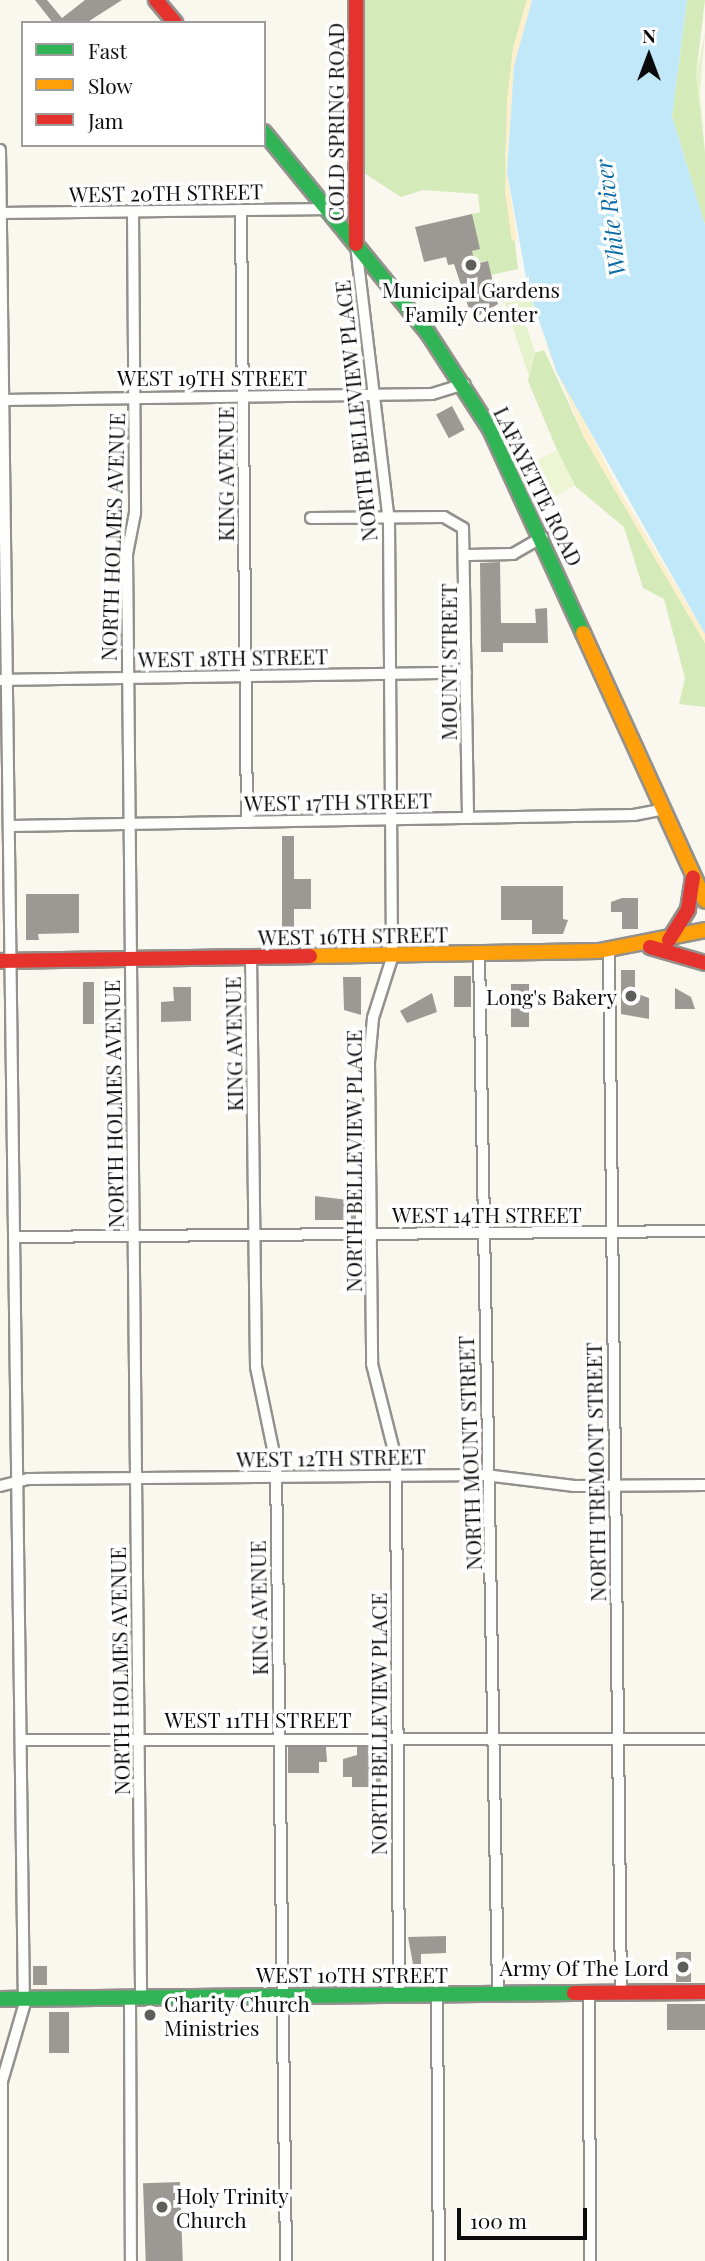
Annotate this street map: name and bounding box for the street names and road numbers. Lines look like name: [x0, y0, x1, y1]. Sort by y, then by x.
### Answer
street label: COLD SPRING ROAD: [322, 23, 348, 221]
street label: WEST 20TH STREET: [68, 178, 264, 206]
street label: NORTH BELLEVIEW PLACE: [329, 279, 381, 543]
street label: WEST 19TH STREET: [117, 364, 307, 390]
street label: LAFAYETTE ROAD: [489, 402, 589, 570]
street label: KING AVENUE: [212, 406, 238, 542]
street label: NORTH HOLMES AVENUE: [95, 412, 129, 662]
street label: MOUNT STREET: [435, 583, 461, 741]
street label: WEST 18TH STREET: [137, 643, 329, 671]
street label: WEST 17TH STREET: [244, 787, 432, 815]
street label: WEST 16TH STREET: [257, 921, 449, 949]
street label: KING AVENUE: [219, 976, 247, 1112]
street label: NORTH HOLMES AVENUE: [98, 979, 128, 1229]
street label: NORTH BELLEVIEW PLACE: [340, 1029, 366, 1293]
street label: WEST 14TH STREET: [392, 1201, 582, 1227]
street label: NORTH MOUNT STREET: [452, 1335, 486, 1571]
street label: NORTH TREMONT STREET: [580, 1342, 610, 1602]
street label: WEST 12TH STREET: [236, 1443, 426, 1471]
street label: KING AVENUE: [244, 1540, 272, 1676]
street label: NORTH HOLMES AVENUE: [104, 1546, 134, 1796]
street label: NORTH BELLEVIEW PLACE: [365, 1592, 391, 1856]
street label: WEST 11TH STREET: [164, 1706, 352, 1732]
street label: WEST 10TH STREET: [256, 1961, 448, 1987]

